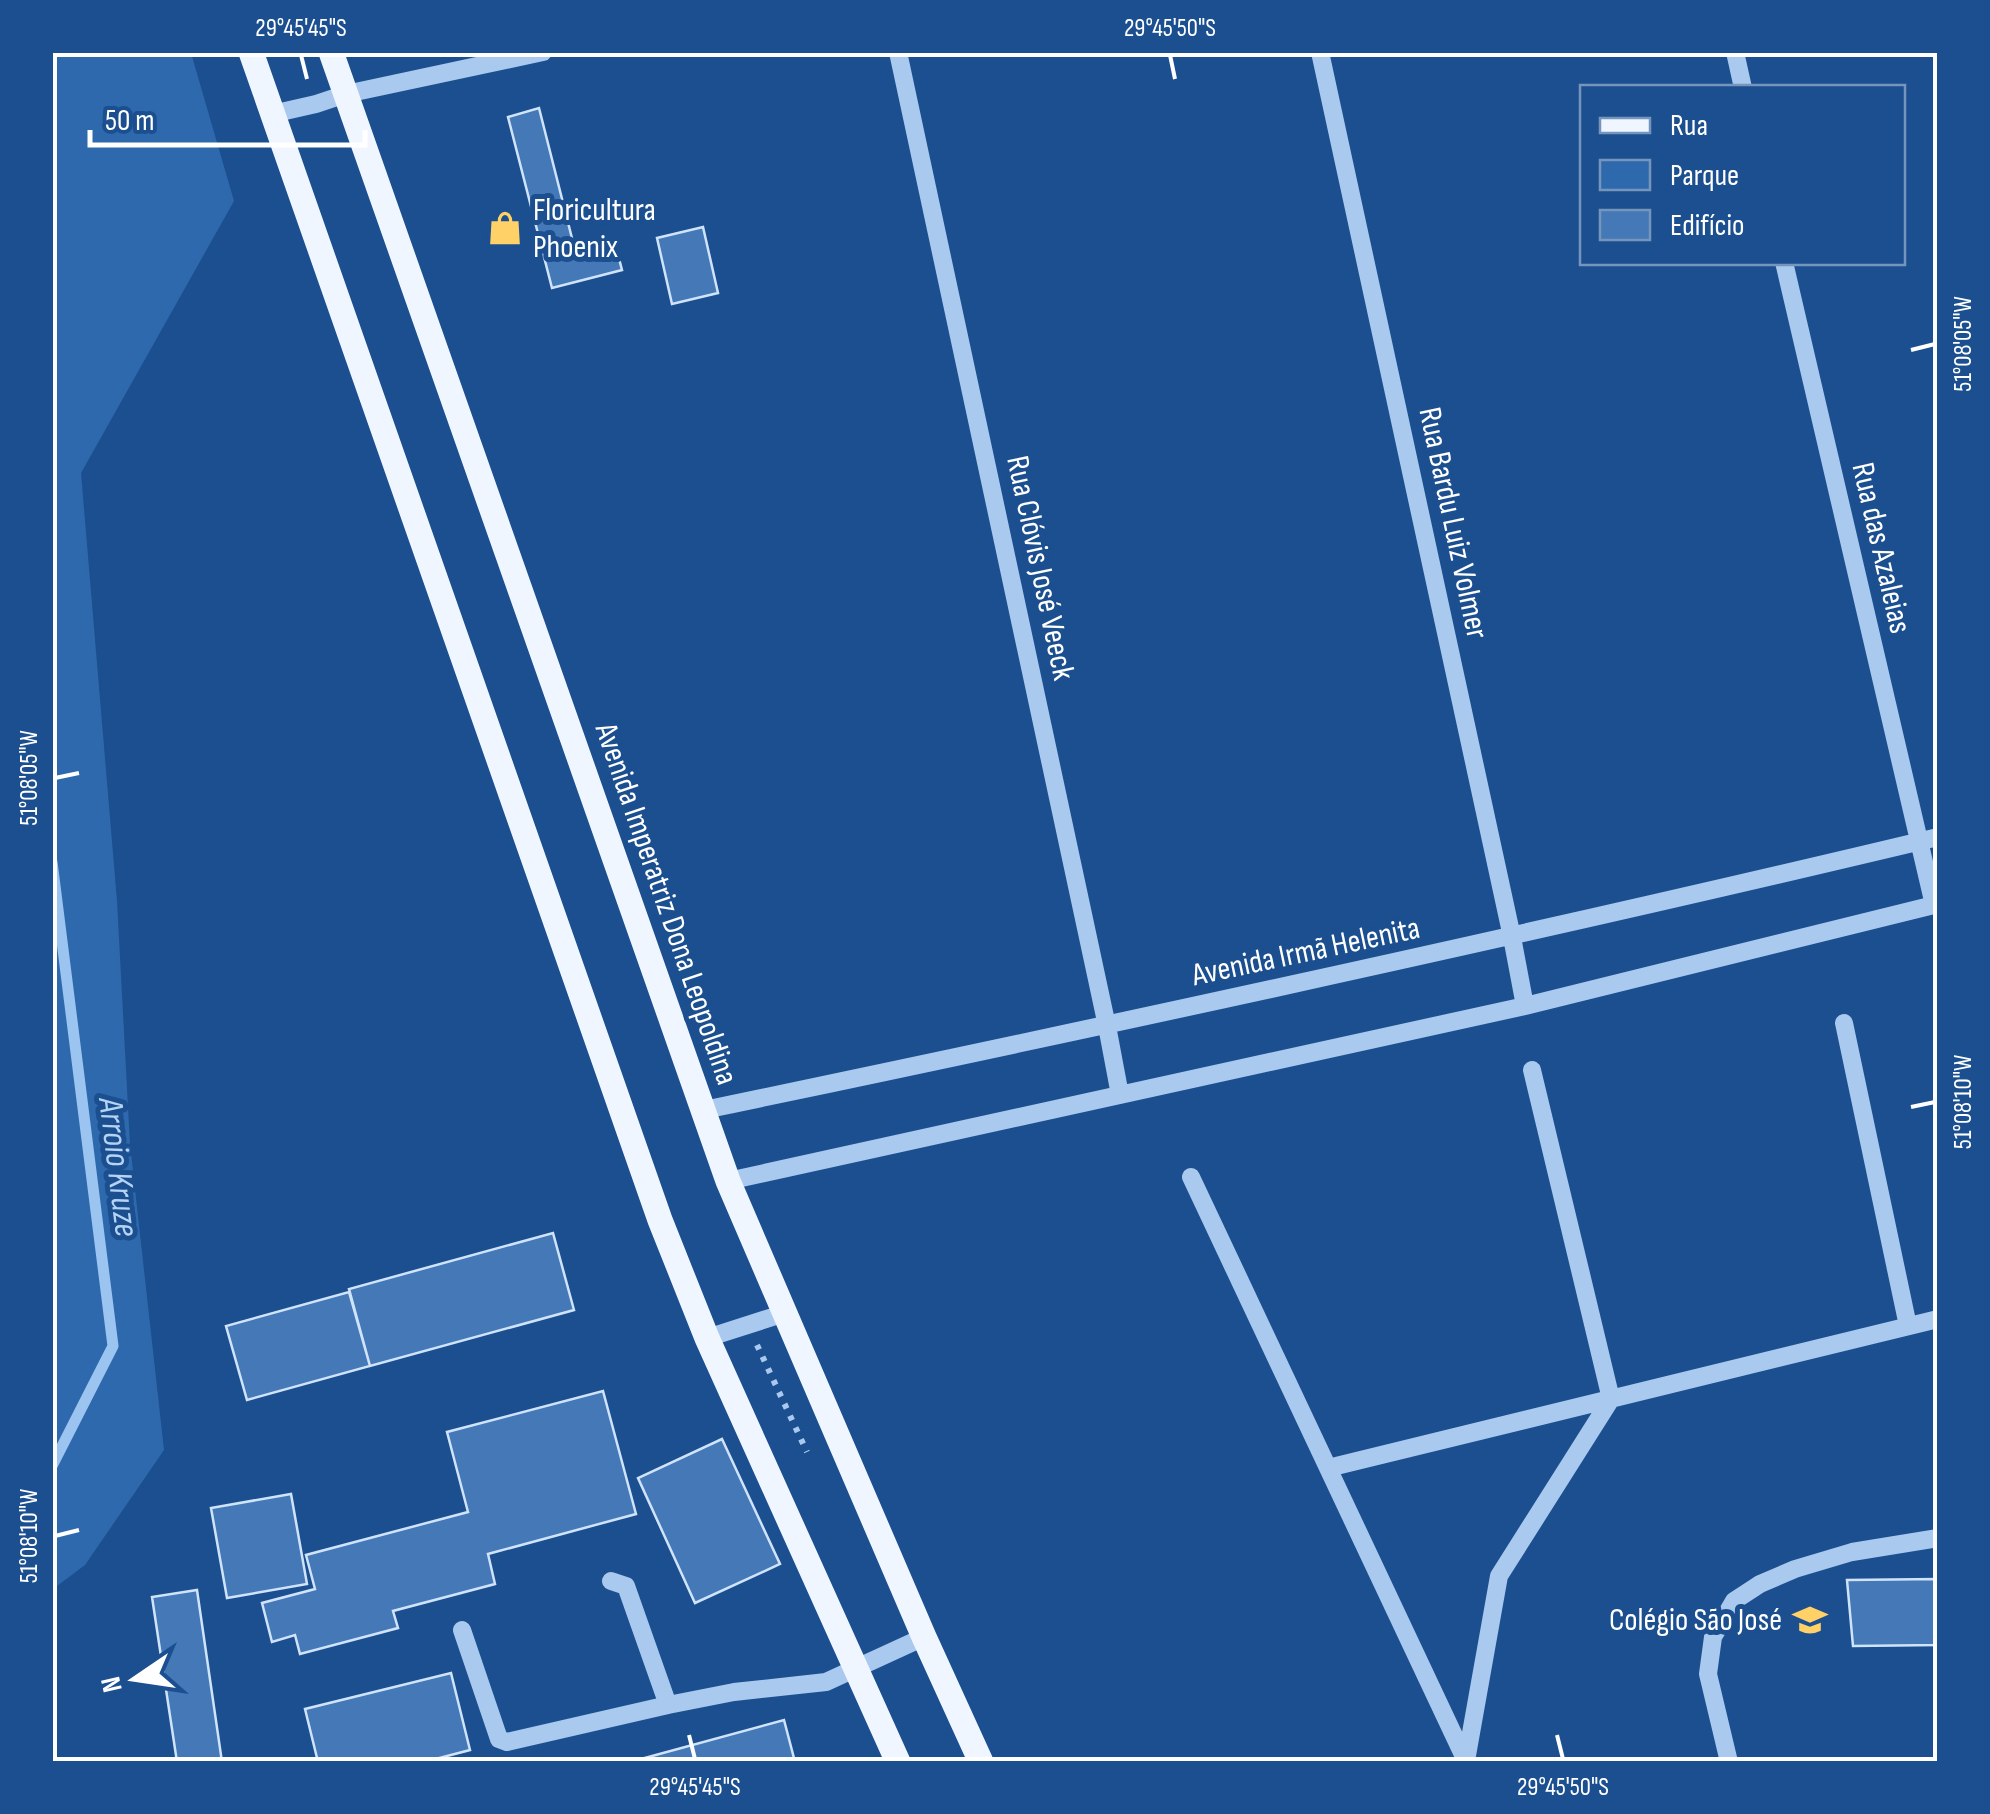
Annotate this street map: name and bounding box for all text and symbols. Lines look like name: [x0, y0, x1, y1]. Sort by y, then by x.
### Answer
text: 29°45'45"S: [255, 13, 347, 44]
text: 29°45'50"S: [1124, 13, 1216, 44]
scale bar: [90, 85, 365, 147]
legend: [1580, 85, 1905, 265]
text: 50 m: [105, 103, 154, 139]
text: Rua: [1670, 108, 1708, 144]
text: Parque: [1670, 158, 1739, 194]
place label: Floricultura Phoenix: [533, 191, 656, 267]
text: Edifício: [1670, 208, 1745, 244]
shop icon: Floricultura Phoenix: [486, 209, 524, 247]
text: 51°08'05"W: [1948, 296, 1979, 392]
street label: Rua Bardu Luiz Volmer: [1409, 404, 1497, 642]
street label: Rua Clóvis José Veeck: [997, 452, 1083, 684]
street label: Rua das Azaleias: [1842, 459, 1920, 637]
street label: Avenida Imperatriz Dona Leopoldina: [585, 717, 746, 1090]
text: 51°08'05"W: [14, 730, 45, 826]
street label: Avenida Irmã Helenita: [1188, 909, 1423, 995]
text: 51°08'10"W: [1948, 1055, 1979, 1149]
water label: Arroio Kruze: [88, 1093, 148, 1239]
text: 51°08'10"W: [14, 1489, 45, 1583]
place label: Colégio São José: [1609, 1601, 1782, 1640]
school or university icon: Colégio São José: [1791, 1601, 1829, 1639]
north arrow: [85, 1629, 185, 1729]
text: N: [94, 1673, 130, 1695]
text: 29°45'45"S: [649, 1772, 741, 1803]
text: 29°45'50"S: [1517, 1772, 1609, 1803]

